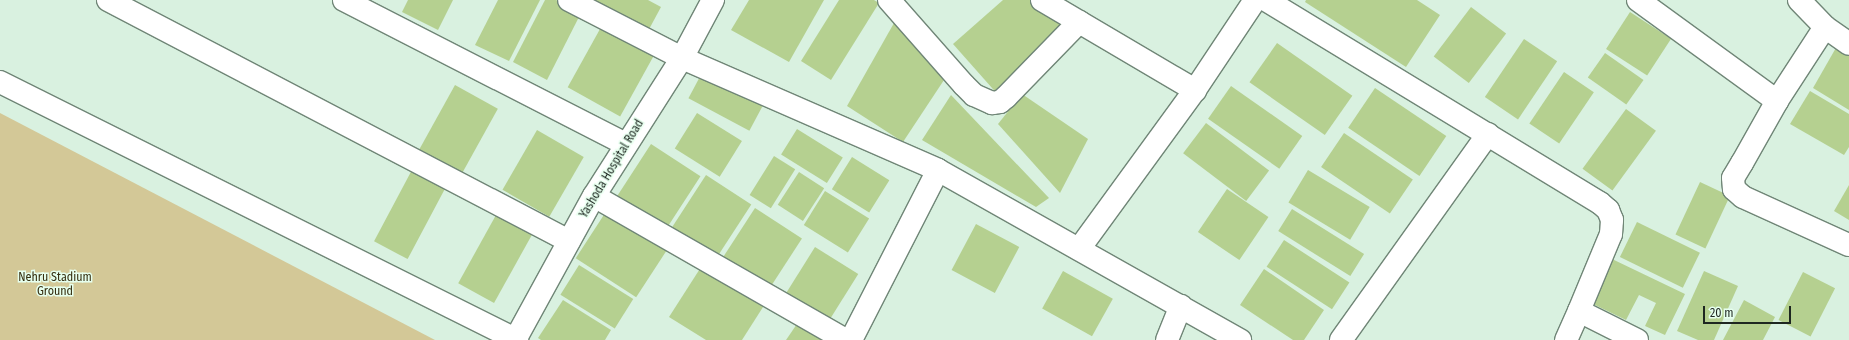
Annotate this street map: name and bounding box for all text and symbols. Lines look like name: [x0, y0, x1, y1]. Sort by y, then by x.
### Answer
street label: Yashoda Hospital Road: [577, 117, 647, 221]
park label: Nehru Stadium Ground: [18, 271, 92, 299]
scale bar: [1705, 298, 1793, 324]
text: 20 m: [1710, 306, 1734, 320]

